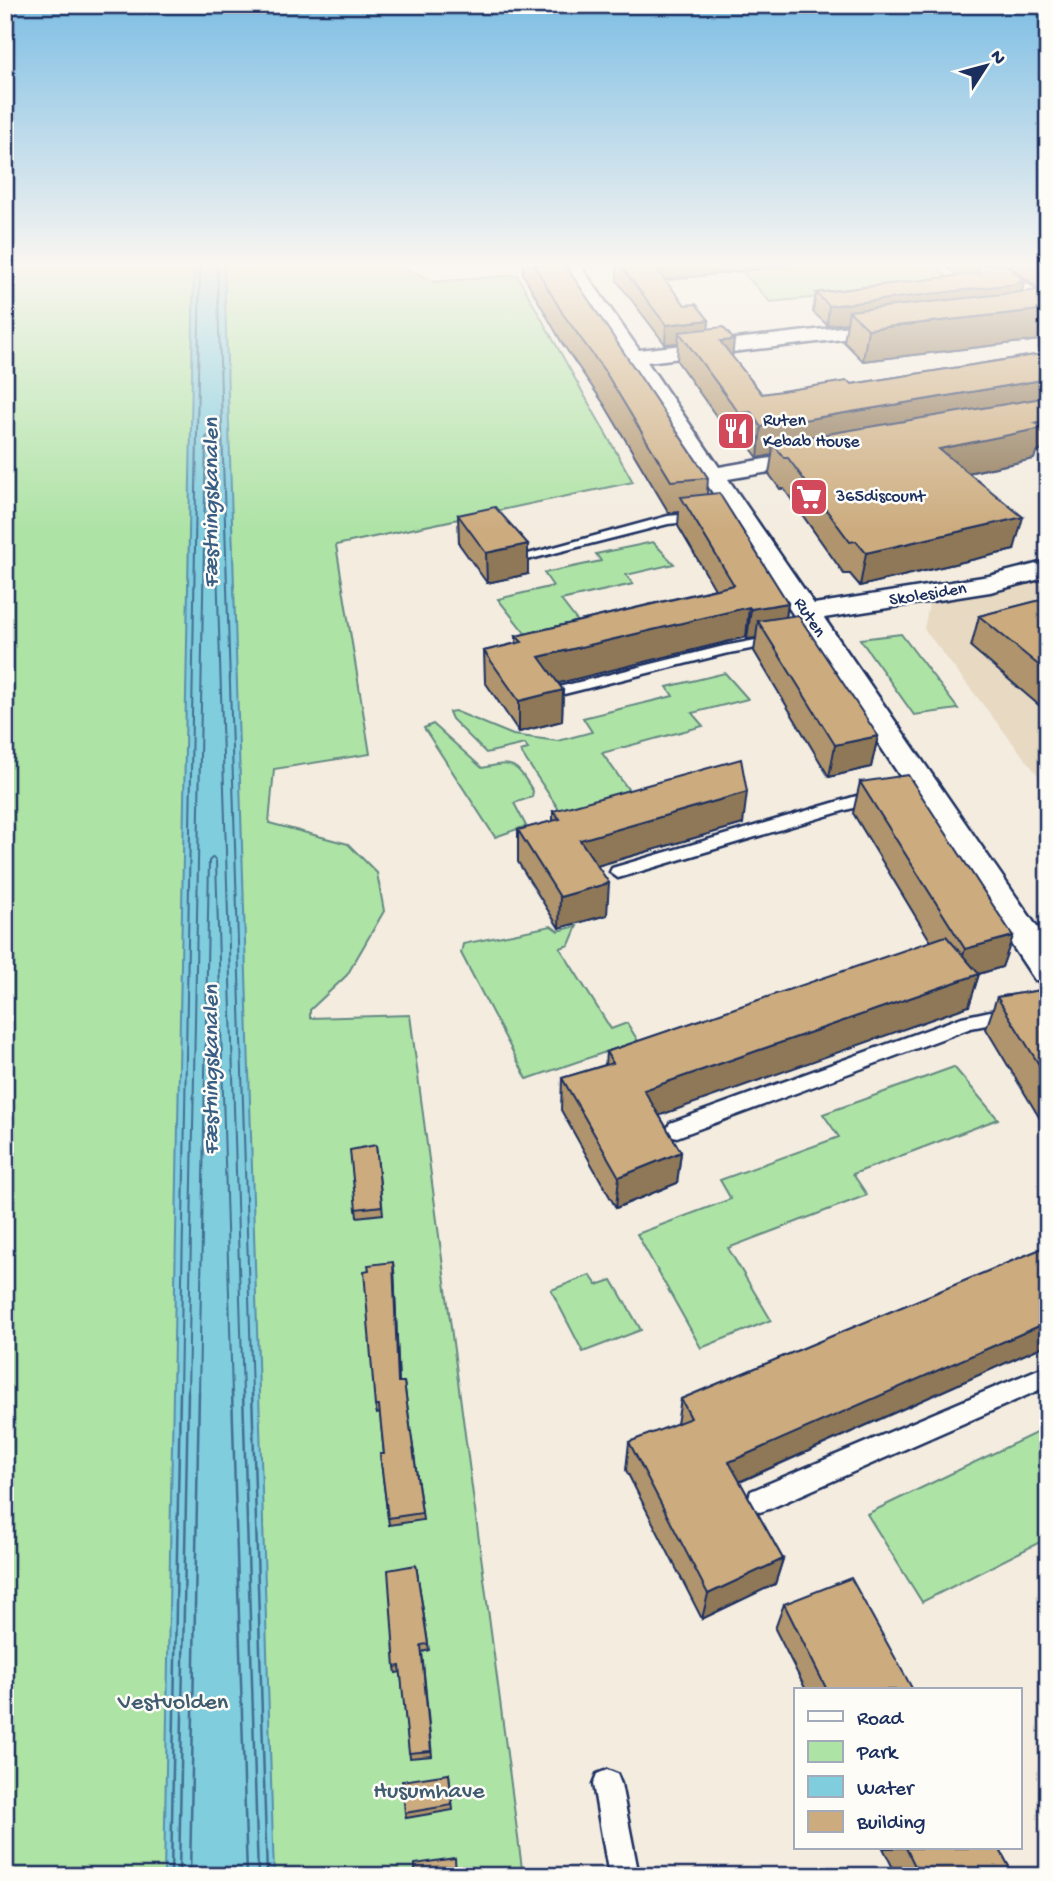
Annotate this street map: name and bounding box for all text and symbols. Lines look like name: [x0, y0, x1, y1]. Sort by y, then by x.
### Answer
north arrow: [951, 32, 1021, 102]
text: N: [984, 46, 1010, 70]
restaurant icon: Ruten Kebab House: [715, 410, 757, 452]
place label: Ruten Kebab House: [763, 411, 860, 453]
water label: Fæstningskanalen: [199, 417, 226, 588]
supermarket icon: 365discount: [788, 476, 830, 518]
place label: 365discount: [835, 487, 926, 508]
street label: Skolesiden: [888, 578, 969, 611]
street label: Ruten: [788, 594, 830, 642]
water label: Fæstningskanalen: [199, 984, 226, 1155]
legend: [794, 1688, 1021, 1850]
park label: Vestvolden: [117, 1689, 229, 1718]
text: Road: [857, 1708, 905, 1733]
text: Park: [856, 1742, 900, 1767]
park label: Husumhave: [373, 1778, 485, 1807]
text: Water: [857, 1778, 915, 1803]
text: Building: [856, 1812, 926, 1837]

